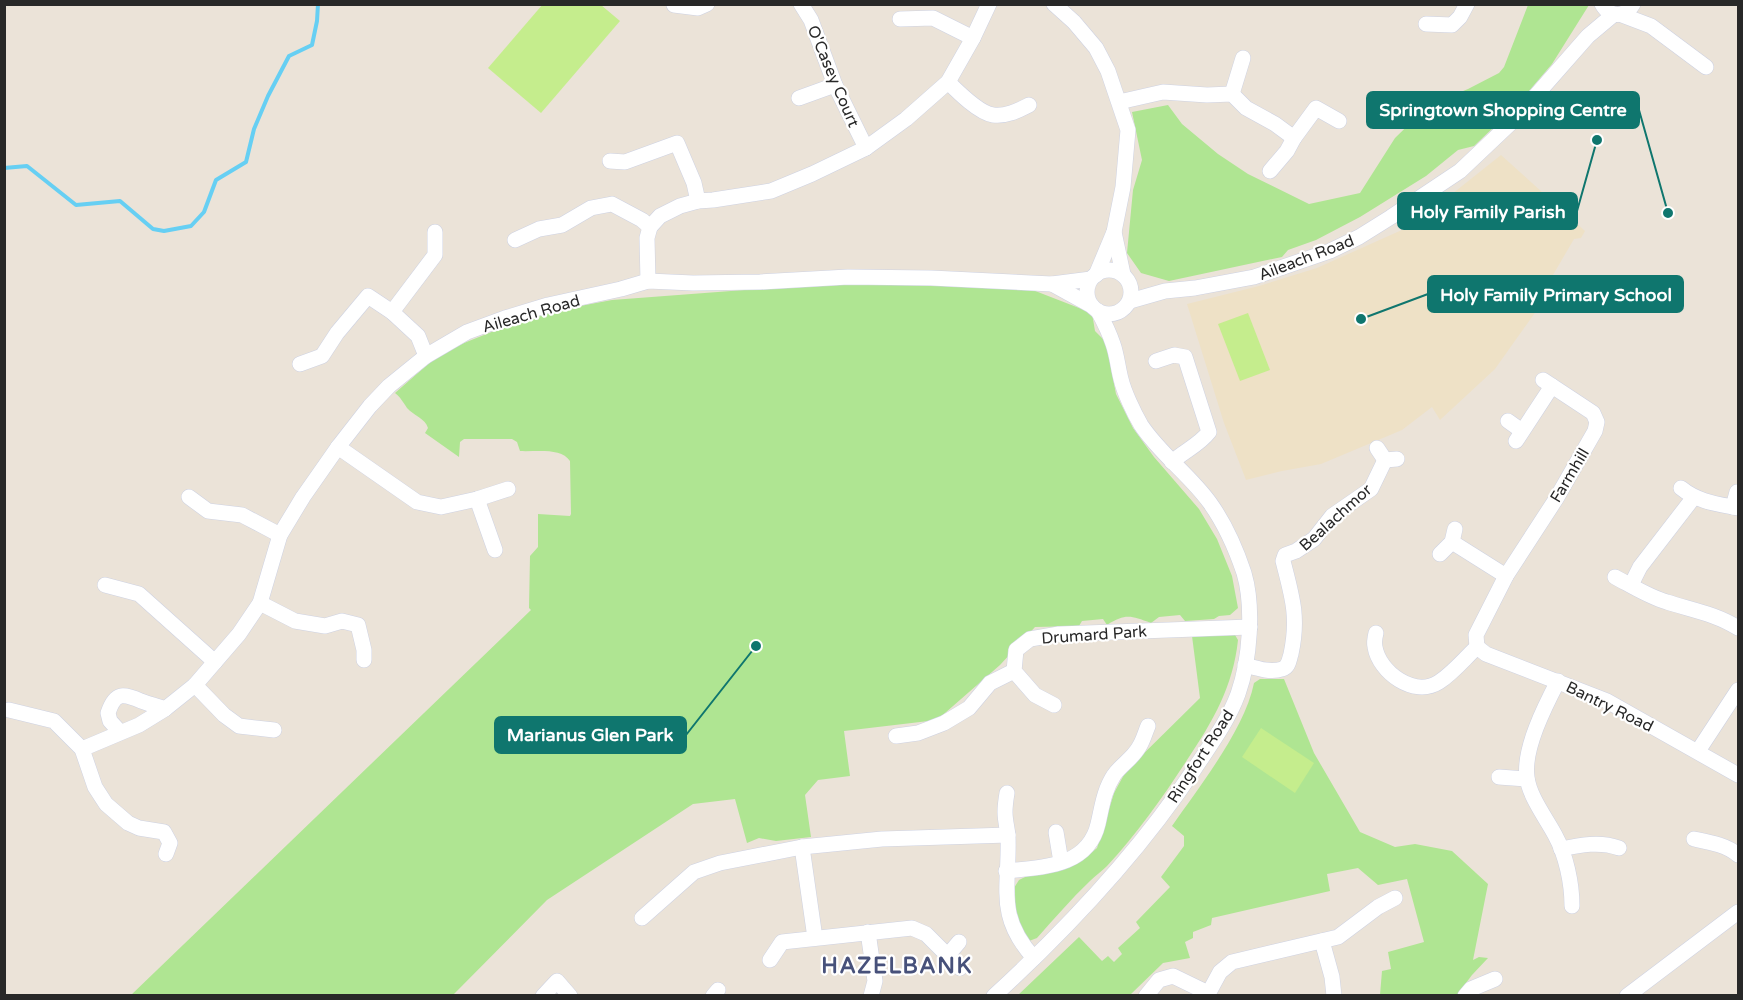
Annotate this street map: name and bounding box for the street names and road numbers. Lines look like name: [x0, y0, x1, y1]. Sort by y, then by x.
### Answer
street label: O'Casey Court: [803, 22, 864, 130]
street label: Aileach Road: [1256, 231, 1357, 285]
street label: Aileach Road: [480, 291, 582, 337]
street label: Farmhill: [1546, 445, 1594, 506]
street label: Bealachmor: [1295, 479, 1377, 556]
street label: Drumard Park: [1041, 621, 1148, 649]
street label: Bantry Road: [1563, 677, 1657, 737]
street label: Ringfort Road: [1163, 706, 1238, 807]

